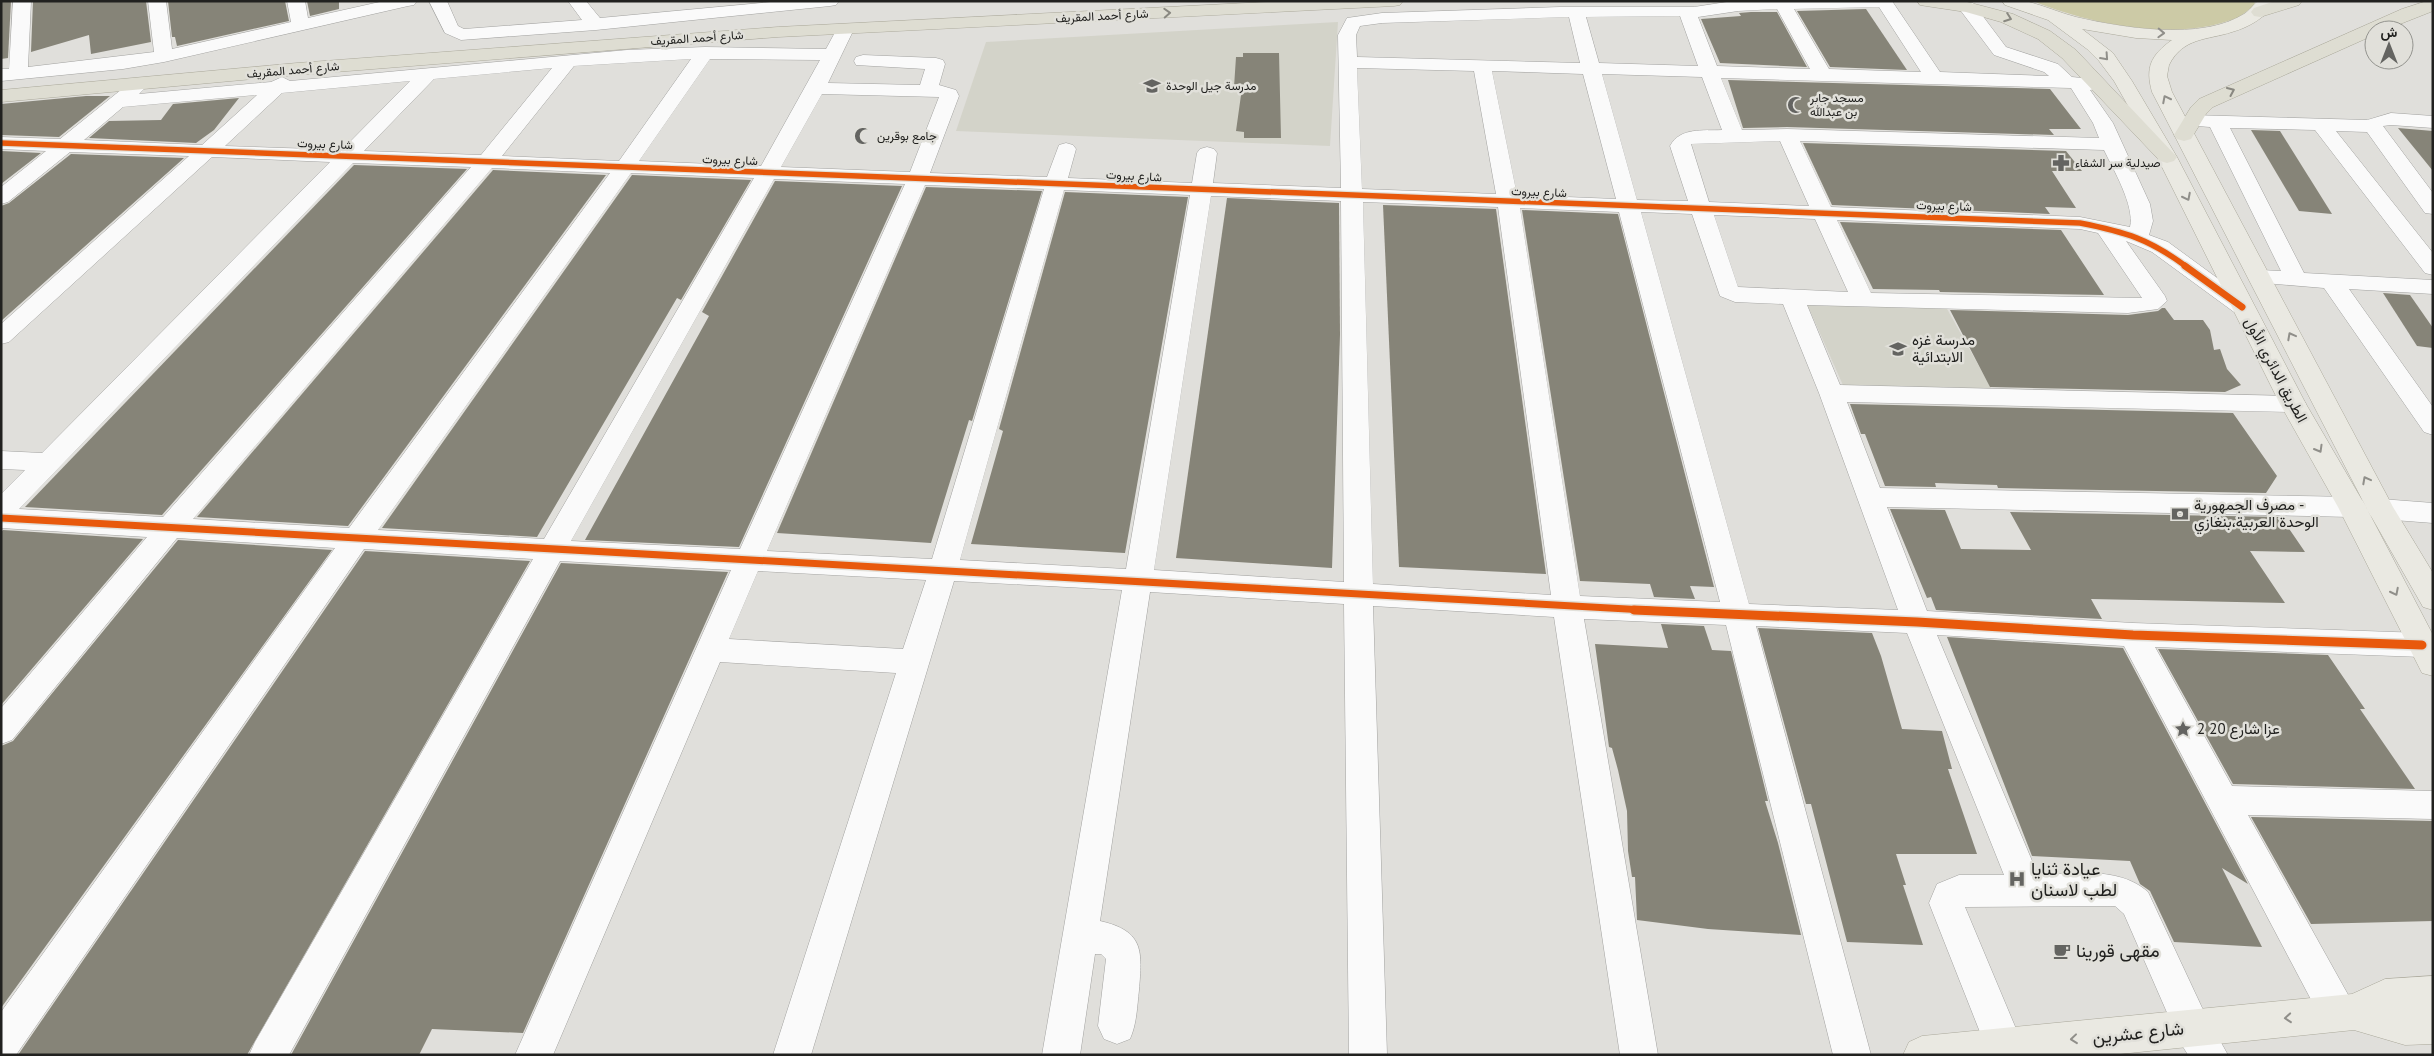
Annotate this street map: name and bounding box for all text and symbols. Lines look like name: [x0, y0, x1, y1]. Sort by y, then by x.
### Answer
street label: شارع أحمد المقريف: [1055, 6, 1149, 27]
one-way arrow: [1163, 7, 1171, 18]
one-way arrow: [2003, 12, 2012, 22]
north arrow: [2364, 20, 2414, 70]
text: ش: [2381, 23, 2398, 41]
street label: شارع أحمد المقريف: [650, 27, 744, 50]
one-way arrow: [2157, 28, 2165, 39]
one-way arrow: [2099, 51, 2108, 60]
street label: شارع أحمد المقريف: [246, 58, 340, 83]
school or university icon: مدرسة جيل الوحدة: [1142, 76, 1162, 96]
place label: مدرسة جيل الوحدة: [1166, 78, 1256, 94]
one-way arrow: [2226, 87, 2235, 98]
place label: مسجد جابر بن عبدالله: [1809, 90, 1864, 120]
mosque icon: مسجد جابر بن عبدالله: [1786, 95, 1806, 115]
one-way arrow: [2162, 96, 2172, 105]
mosque icon: جامع بوقرين: [853, 126, 873, 146]
place label: جامع بوقرين: [877, 128, 937, 145]
street label: شارع بيروت: [297, 135, 353, 154]
street label: شارع بيروت: [702, 151, 758, 170]
pharmacy icon: صيدلية سر الشفاء: [2051, 153, 2071, 173]
place label: صيدلية سر الشفاء: [2075, 155, 2161, 171]
street label: شارع بيروت: [1106, 167, 1162, 186]
street label: شارع بيروت: [1511, 183, 1567, 202]
one-way arrow: [2181, 191, 2191, 200]
street label: شارع بيروت: [1916, 197, 1972, 216]
street label: الطريق الدائري الأول: [2237, 314, 2312, 428]
place label: مدرسة غزه الابتدائية: [1912, 330, 1975, 366]
one-way arrow: [2287, 332, 2297, 341]
school or university icon: مدرسة غزه الابتدائية: [1888, 339, 1908, 359]
one-way arrow: [2312, 444, 2322, 453]
one-way arrow: [2362, 476, 2372, 485]
place label: مصرف الجمهورية - الوحدة العربية،بنغازي: [2194, 495, 2319, 535]
bank icon: مصرف الجمهورية - الوحدة العربية،بنغازي: [2170, 504, 2190, 524]
one-way arrow: [2389, 587, 2400, 596]
place icon: عزا شارع 20 2: [2173, 719, 2193, 739]
place label: عزا شارع 20 2: [2197, 719, 2280, 740]
place label: عيادة ثنايا لطب لاسنان: [2031, 857, 2117, 901]
hospital icon: عيادة ثنايا لطب لاسنان: [2007, 869, 2027, 889]
place label: مقهى قورينا: [2076, 939, 2160, 962]
cafe icon: مقهى قورينا: [2052, 941, 2072, 961]
one-way arrow: [2284, 1012, 2292, 1023]
street label: شارع عشرين: [2091, 1016, 2185, 1050]
one-way arrow: [2070, 1033, 2078, 1044]

